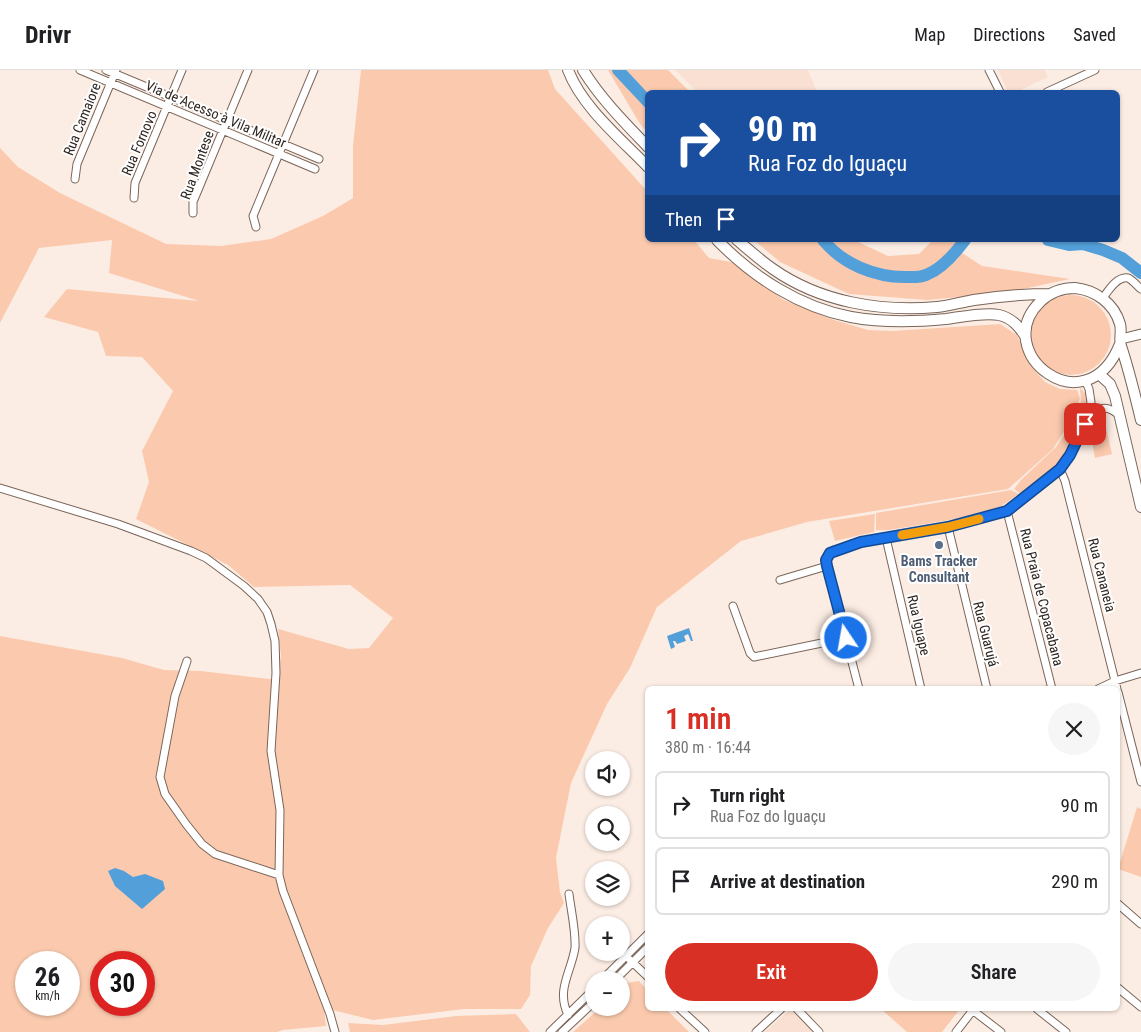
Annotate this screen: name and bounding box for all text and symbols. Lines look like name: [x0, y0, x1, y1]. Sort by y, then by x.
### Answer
text: Drivr: [25, 21, 71, 49]
text: Map: [914, 24, 945, 45]
text: Directions: [973, 24, 1045, 45]
text: Saved: [1073, 24, 1116, 45]
street label: Via de Acesso à Vila Militar: [143, 77, 289, 151]
street label: Rua Camaiore: [60, 80, 104, 158]
street label: Rua Fornovo: [118, 108, 160, 178]
text: 90 m: [748, 109, 817, 150]
icon: right: [665, 110, 730, 175]
street label: Rua Montese: [177, 128, 217, 202]
text: Rua Foz do Iguaçu: [748, 151, 907, 176]
icon: arrive: [712, 205, 740, 233]
text: Then: [665, 208, 702, 231]
pin: [1064, 403, 1106, 445]
icon: arrive: [1071, 410, 1099, 438]
street label: Rua Praia de Copacabana: [1017, 527, 1067, 667]
street label: Rua Cananeia: [1085, 536, 1119, 614]
marker: Bams Tracker Consultant: [933, 539, 945, 551]
place label: Bams Tracker Consultant: [901, 553, 978, 585]
street label: Rua Iguape: [904, 593, 934, 657]
street label: Rua Guarujá: [970, 600, 1002, 668]
position arrow: [819, 611, 871, 663]
text: 1 min: [665, 701, 731, 736]
button: close: [1048, 703, 1100, 755]
text: 380 m · 16:44: [665, 738, 751, 757]
map controls: [585, 751, 630, 1016]
button: sound: [585, 751, 630, 796]
text: Turn right: [710, 784, 785, 807]
icon: right: [667, 791, 695, 819]
text: 90 m: [1061, 794, 1098, 817]
button: search: [585, 806, 630, 851]
text: Rua Foz do Iguaçu: [710, 807, 826, 826]
button: layers: [585, 861, 630, 906]
icon: arrive: [667, 867, 695, 895]
text: Arrive at destination: [710, 870, 865, 893]
text: 290 m: [1051, 870, 1098, 893]
button: +: [585, 916, 630, 961]
button: Exit: [665, 943, 878, 1001]
button: Share: [888, 943, 1100, 1001]
speed limit sign: 30: [90, 951, 155, 1016]
text: 26: [35, 963, 60, 992]
button: −: [585, 971, 630, 1016]
text: km/h: [35, 989, 60, 1003]

